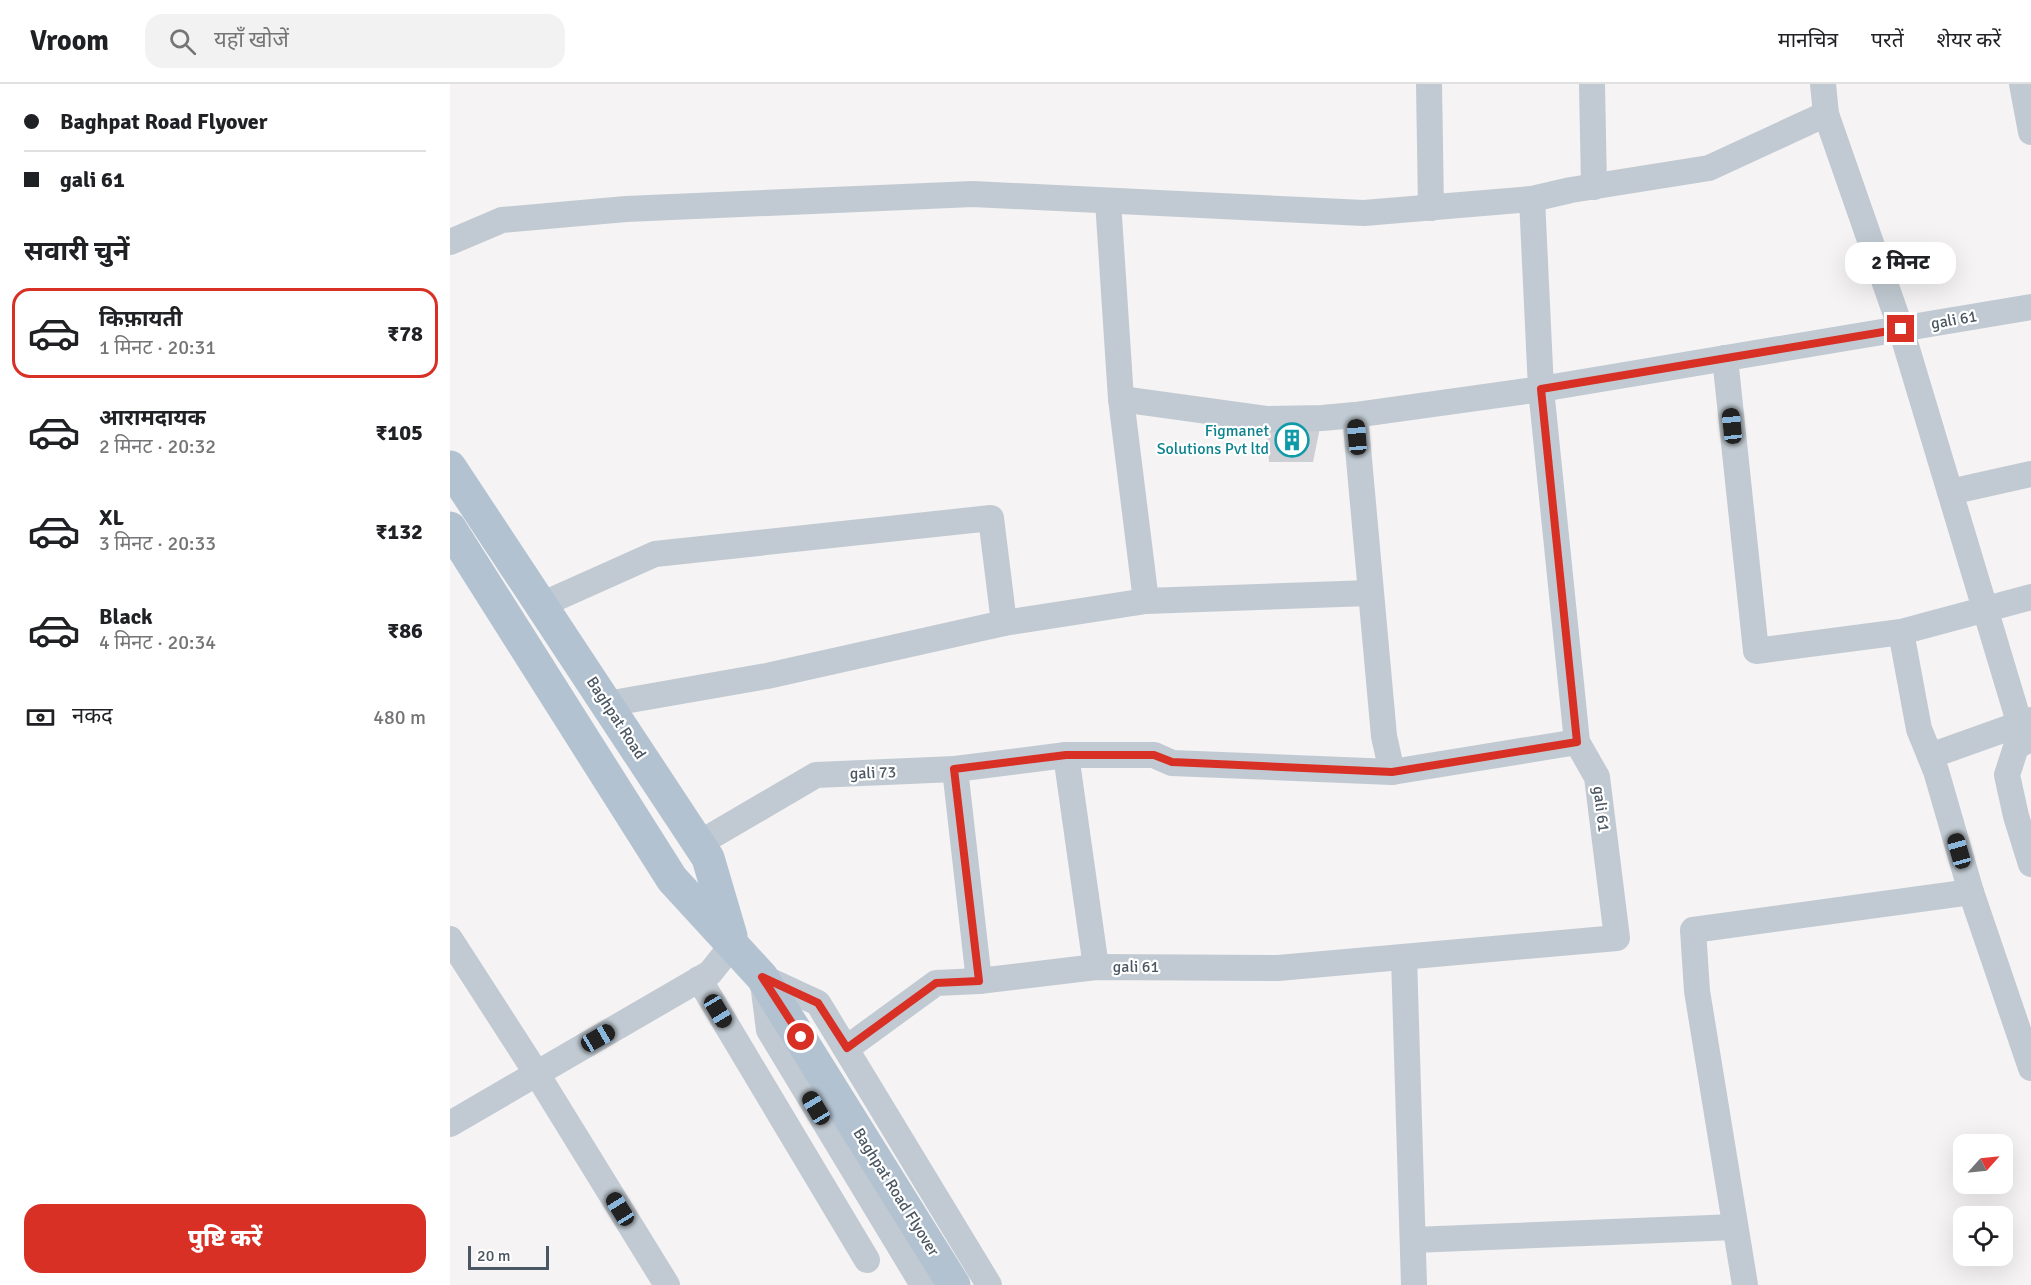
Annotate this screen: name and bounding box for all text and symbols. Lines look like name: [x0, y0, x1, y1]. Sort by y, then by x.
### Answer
search box: [145, 14, 565, 68]
text: Vroom: [30, 24, 109, 58]
icon: search: [166, 25, 199, 58]
text: यहाँ खोजें: [214, 26, 289, 53]
text: मानचित्र: [1778, 27, 1838, 53]
text: परतें: [1871, 27, 1904, 53]
text: शेयर करें: [1937, 27, 2001, 53]
text: Baghpat Road Flyover: [60, 108, 267, 135]
text: gali 61: [60, 166, 125, 193]
text: सवारी चुनें: [24, 235, 129, 268]
callout: 2 मिनट: [1846, 242, 1956, 284]
text: 2 मिनट: [1871, 250, 1930, 275]
text: किफ़ायती: [99, 305, 183, 332]
icon: car: [27, 306, 81, 360]
street label: gali 61: [1929, 306, 1979, 334]
route end: [1887, 315, 1914, 342]
text: ₹78: [387, 320, 423, 347]
text: 1 मिनट · 20:31: [99, 335, 216, 360]
text: आरामदायक: [99, 404, 206, 431]
icon: car: [27, 405, 81, 459]
car: [1721, 407, 1743, 445]
car: [1346, 418, 1368, 456]
text: ₹105: [375, 419, 423, 446]
place label: Figmanet Solutions Pvt ltd: [1157, 421, 1269, 459]
building icon: Figmanet Solutions Pvt ltd: [1274, 422, 1310, 458]
text: 2 मिनट · 20:32: [99, 434, 216, 459]
icon: car: [27, 504, 81, 558]
text: XL: [99, 504, 124, 531]
text: ₹132: [375, 518, 423, 545]
text: 3 मिनट · 20:33: [99, 531, 216, 556]
icon: car: [27, 603, 81, 657]
text: Black: [99, 603, 153, 630]
text: ₹86: [387, 617, 423, 644]
text: 4 मिनट · 20:34: [99, 630, 216, 655]
street label: Baghpat Road: [582, 673, 650, 763]
icon: cash: [24, 701, 57, 734]
text: नकद: [72, 702, 113, 729]
text: 480 m: [373, 705, 426, 730]
street label: gali 73: [850, 762, 896, 784]
street label: gali 61: [1588, 785, 1614, 833]
car: [1945, 831, 1973, 871]
street label: gali 61: [1113, 957, 1159, 977]
car: [701, 991, 735, 1031]
car: [578, 1021, 618, 1055]
route start: [787, 1023, 814, 1050]
car: [799, 1088, 833, 1128]
street label: Baghpat Road Flyover: [848, 1124, 944, 1260]
north arrow: [1953, 1134, 2013, 1194]
map controls: [1953, 1134, 2013, 1266]
car: [603, 1189, 637, 1229]
button: पुष्टि करें: [24, 1204, 426, 1273]
button: locate: [1953, 1206, 2013, 1266]
scale bar: [468, 1243, 549, 1270]
text: 20 m: [477, 1246, 511, 1266]

